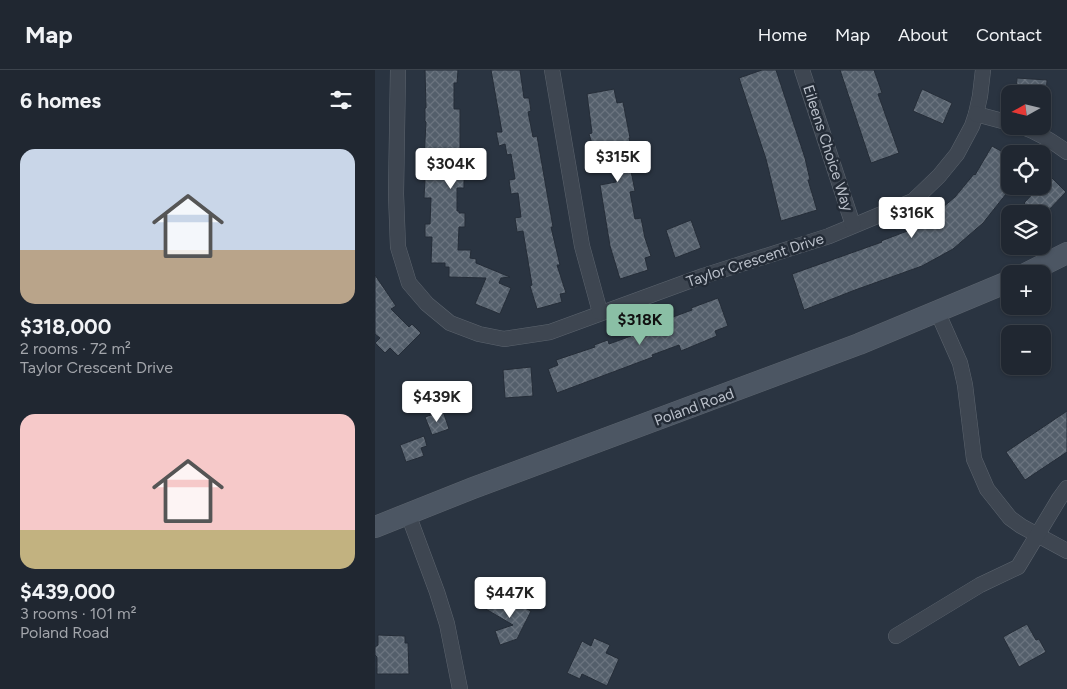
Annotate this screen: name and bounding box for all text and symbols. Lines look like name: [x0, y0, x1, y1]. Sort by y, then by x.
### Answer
text: Map: [25, 20, 73, 49]
text: Home: [758, 24, 807, 46]
text: Map: [835, 24, 870, 46]
text: About: [898, 24, 948, 46]
text: Contact: [976, 24, 1042, 46]
street label: Eileens Choice Way: [799, 83, 857, 214]
north arrow: [1001, 85, 1051, 135]
map controls: [1001, 85, 1051, 375]
icon: filters: [327, 86, 355, 114]
text: 6 homes: [20, 88, 101, 113]
pin: $315K: [583, 140, 653, 183]
button: locate: [1001, 145, 1051, 195]
text: $315K: [596, 147, 640, 166]
pin: $304K: [416, 148, 486, 190]
text: $304K: [427, 154, 475, 173]
icon: home: [143, 181, 233, 271]
pin: $316K: [877, 196, 947, 239]
text: $316K: [890, 203, 934, 222]
button: layers: [1001, 205, 1051, 255]
street label: Taylor Crescent Drive: [684, 229, 826, 291]
button: +: [1001, 265, 1051, 315]
pin: $318K: [605, 304, 675, 346]
text: $318K: [618, 310, 662, 329]
text: $318,000: [20, 314, 111, 339]
button: −: [1001, 325, 1051, 375]
text: 2 rooms · 72 m²: [20, 339, 131, 358]
text: Taylor Crescent Drive: [20, 358, 173, 377]
pin: $439K: [402, 380, 472, 423]
street label: Poland Road: [652, 384, 736, 430]
text: $439K: [413, 387, 461, 406]
icon: home: [143, 446, 233, 536]
pin: $447K: [475, 576, 545, 619]
text: $439,000: [20, 579, 115, 604]
text: $447K: [486, 583, 534, 602]
text: 3 rooms · 101 m²: [20, 604, 136, 623]
text: Poland Road: [20, 623, 109, 642]

